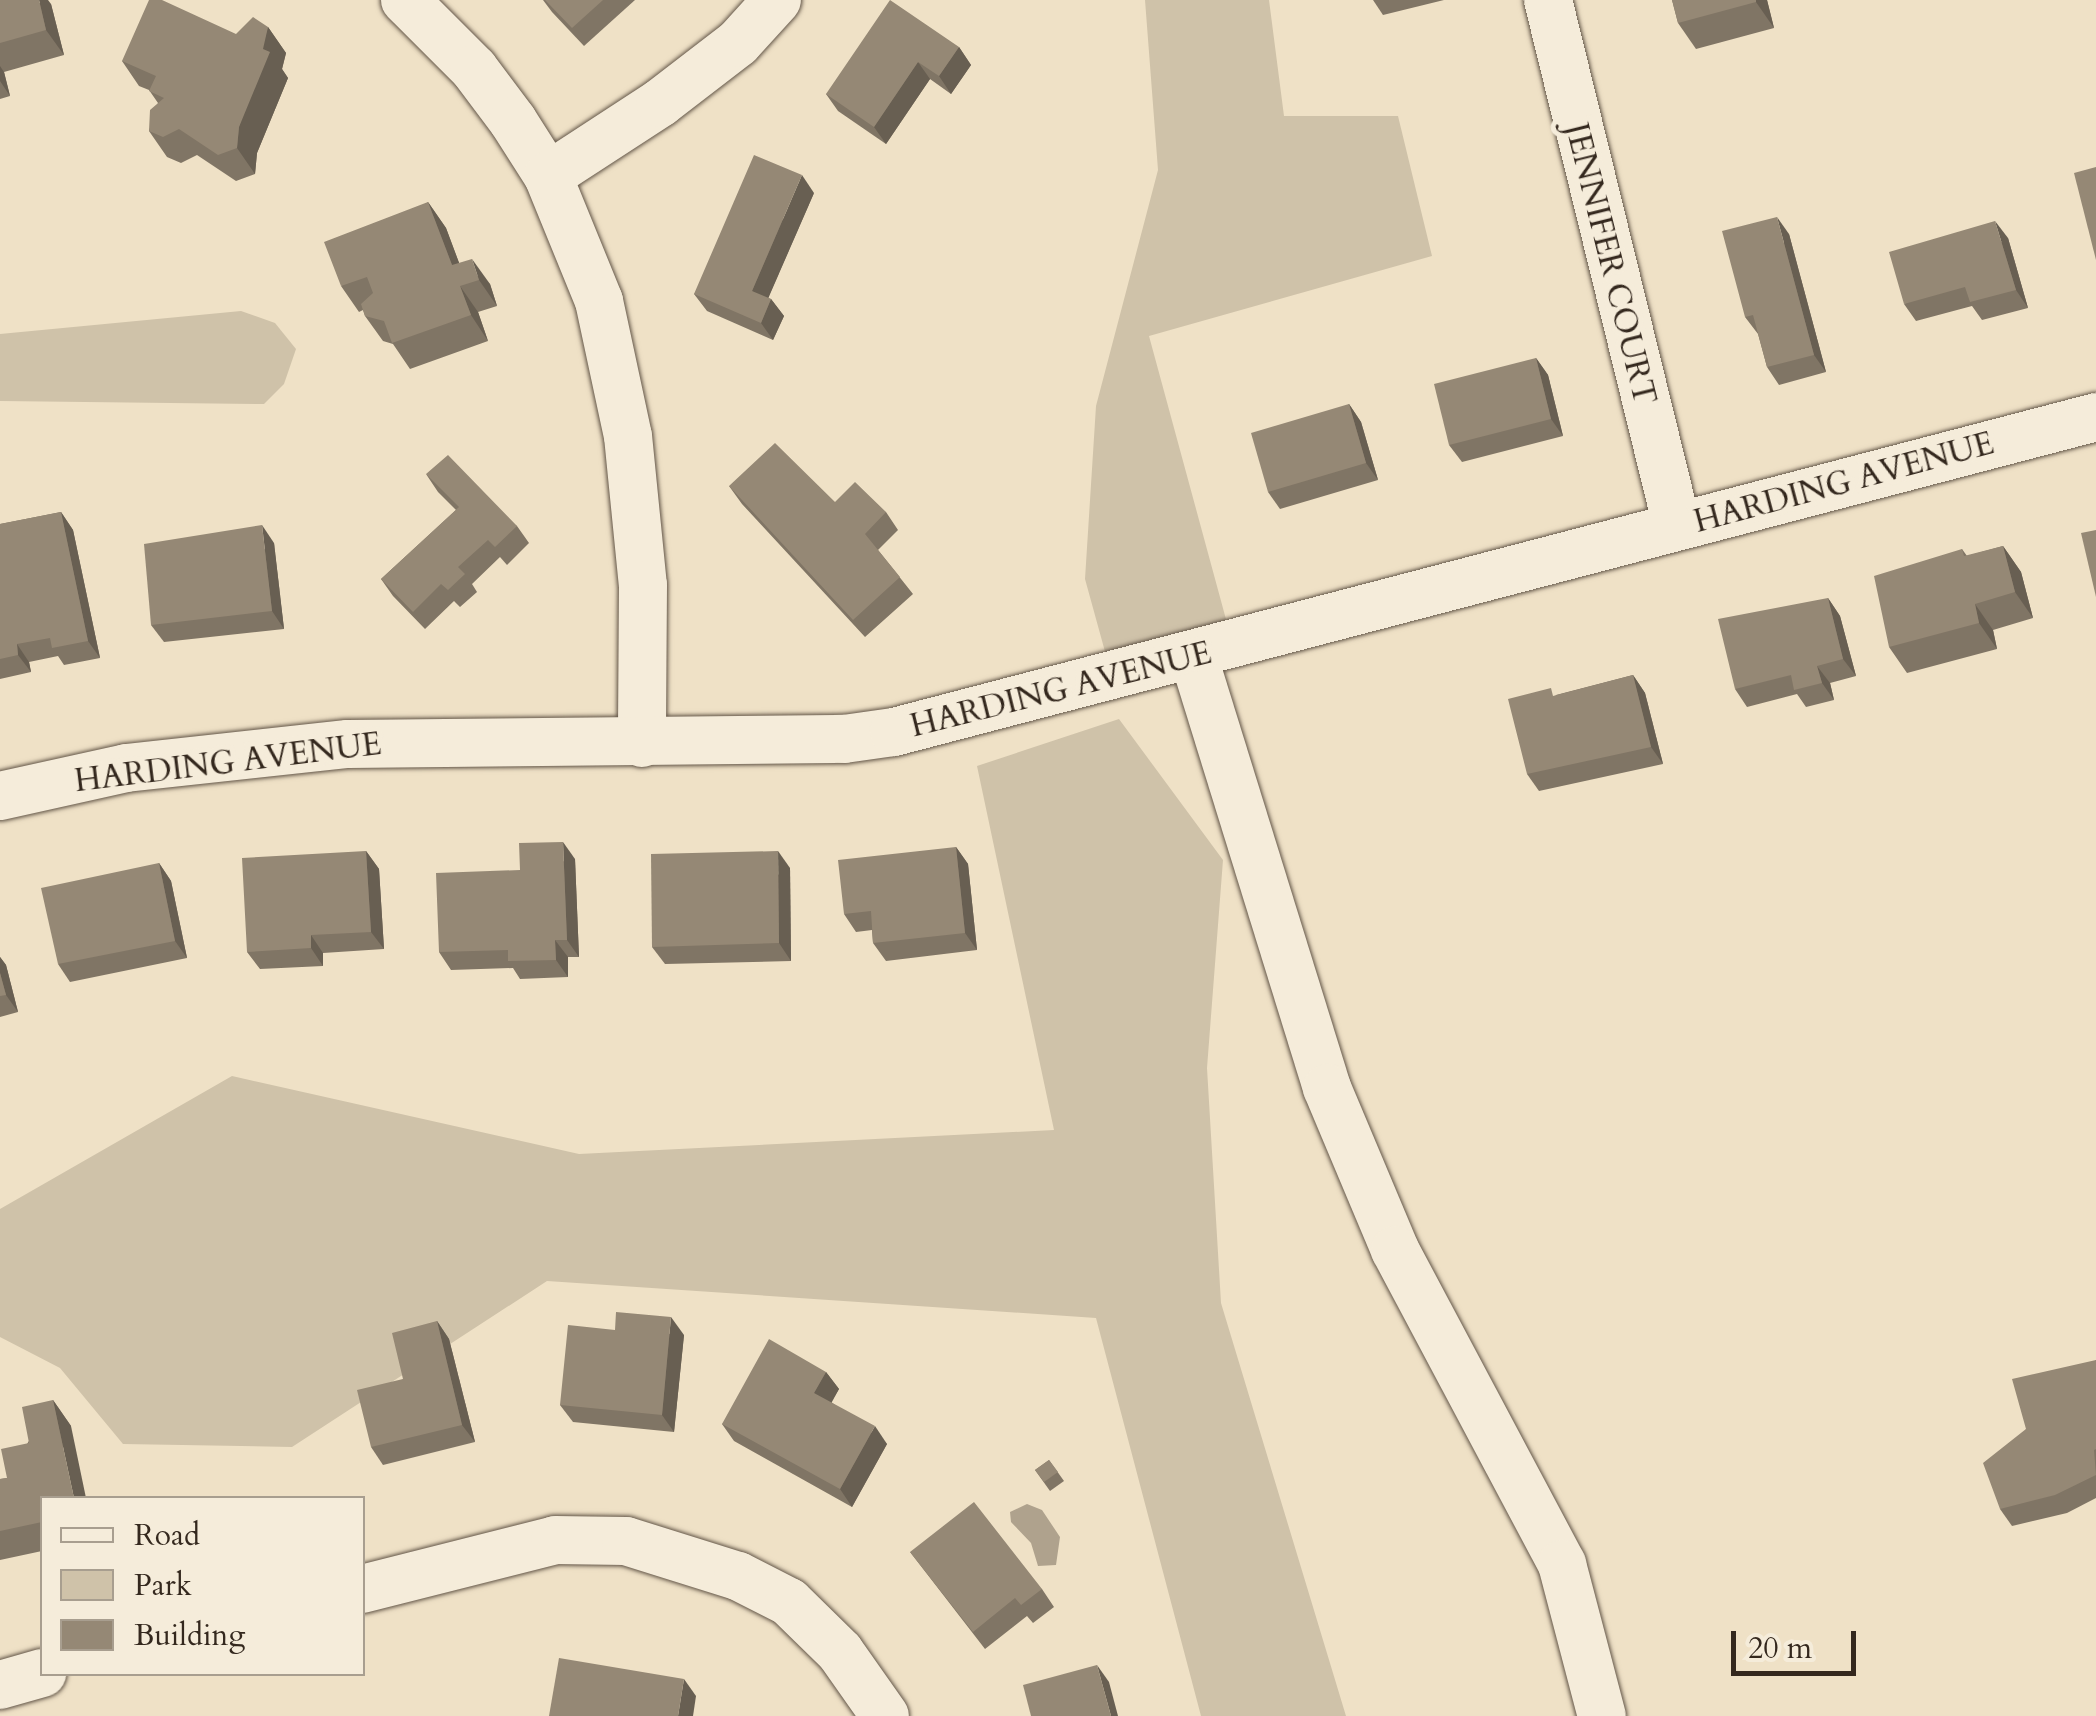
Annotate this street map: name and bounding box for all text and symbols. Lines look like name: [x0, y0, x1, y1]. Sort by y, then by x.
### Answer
street label: JENNIFER COURT: [1556, 119, 1664, 409]
street label: HARDING AVENUE: [1690, 424, 1998, 542]
street label: HARDING AVENUE: [906, 634, 1216, 746]
street label: HARDING AVENUE: [72, 725, 384, 801]
legend: [40, 1496, 365, 1676]
text: Road: [134, 1515, 200, 1556]
text: Park: [134, 1565, 192, 1606]
scale bar: [1736, 1611, 1861, 1673]
text: Building: [134, 1615, 245, 1656]
text: 20 m: [1748, 1628, 1812, 1669]

